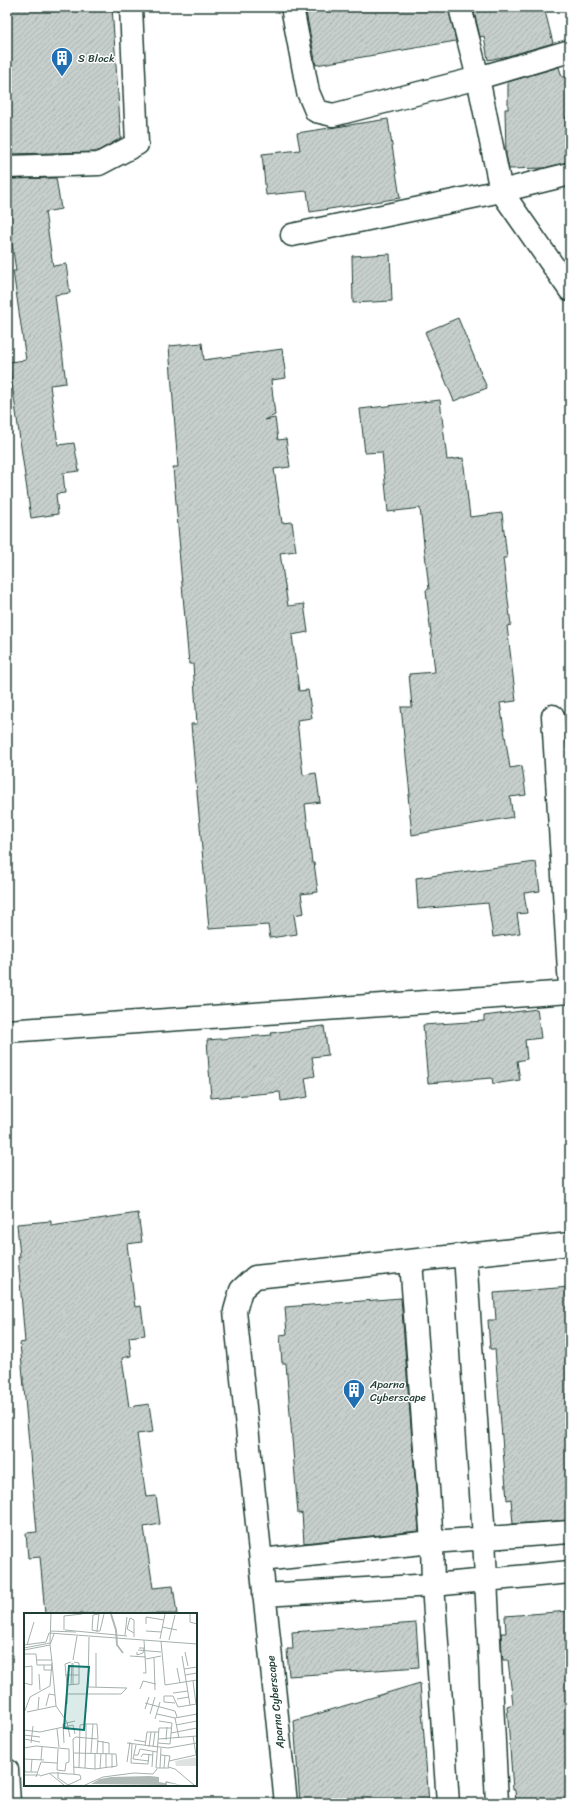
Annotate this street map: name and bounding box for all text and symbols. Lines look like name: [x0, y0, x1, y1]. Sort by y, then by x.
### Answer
building icon: S Block: [49, 45, 75, 78]
place label: S Block: [78, 49, 115, 68]
place label: Aparna Cyberscape: [369, 1375, 426, 1407]
building icon: Aparna Cyberscape: [341, 1377, 367, 1410]
inset map: [24, 1613, 197, 1786]
street label: Aparna Cyberscape: [261, 1654, 290, 1750]

